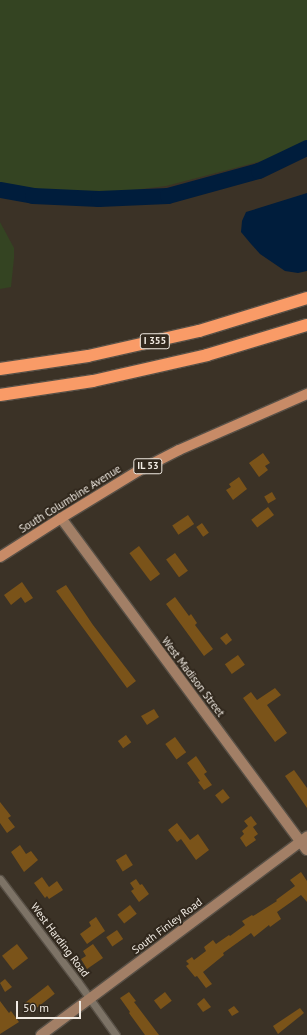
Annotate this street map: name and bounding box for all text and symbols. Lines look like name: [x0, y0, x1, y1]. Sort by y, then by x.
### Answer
road number: I 355: [139, 333, 171, 349]
road number: IL 53: [133, 458, 163, 474]
street label: South Columbine Avenue: [16, 462, 124, 536]
street label: West Madison Street: [159, 635, 227, 719]
street label: South Finley Road: [129, 895, 205, 957]
street label: West Harding Road: [28, 900, 92, 980]
scale bar: [18, 993, 83, 1019]
text: 50 m: [23, 1000, 49, 1015]

